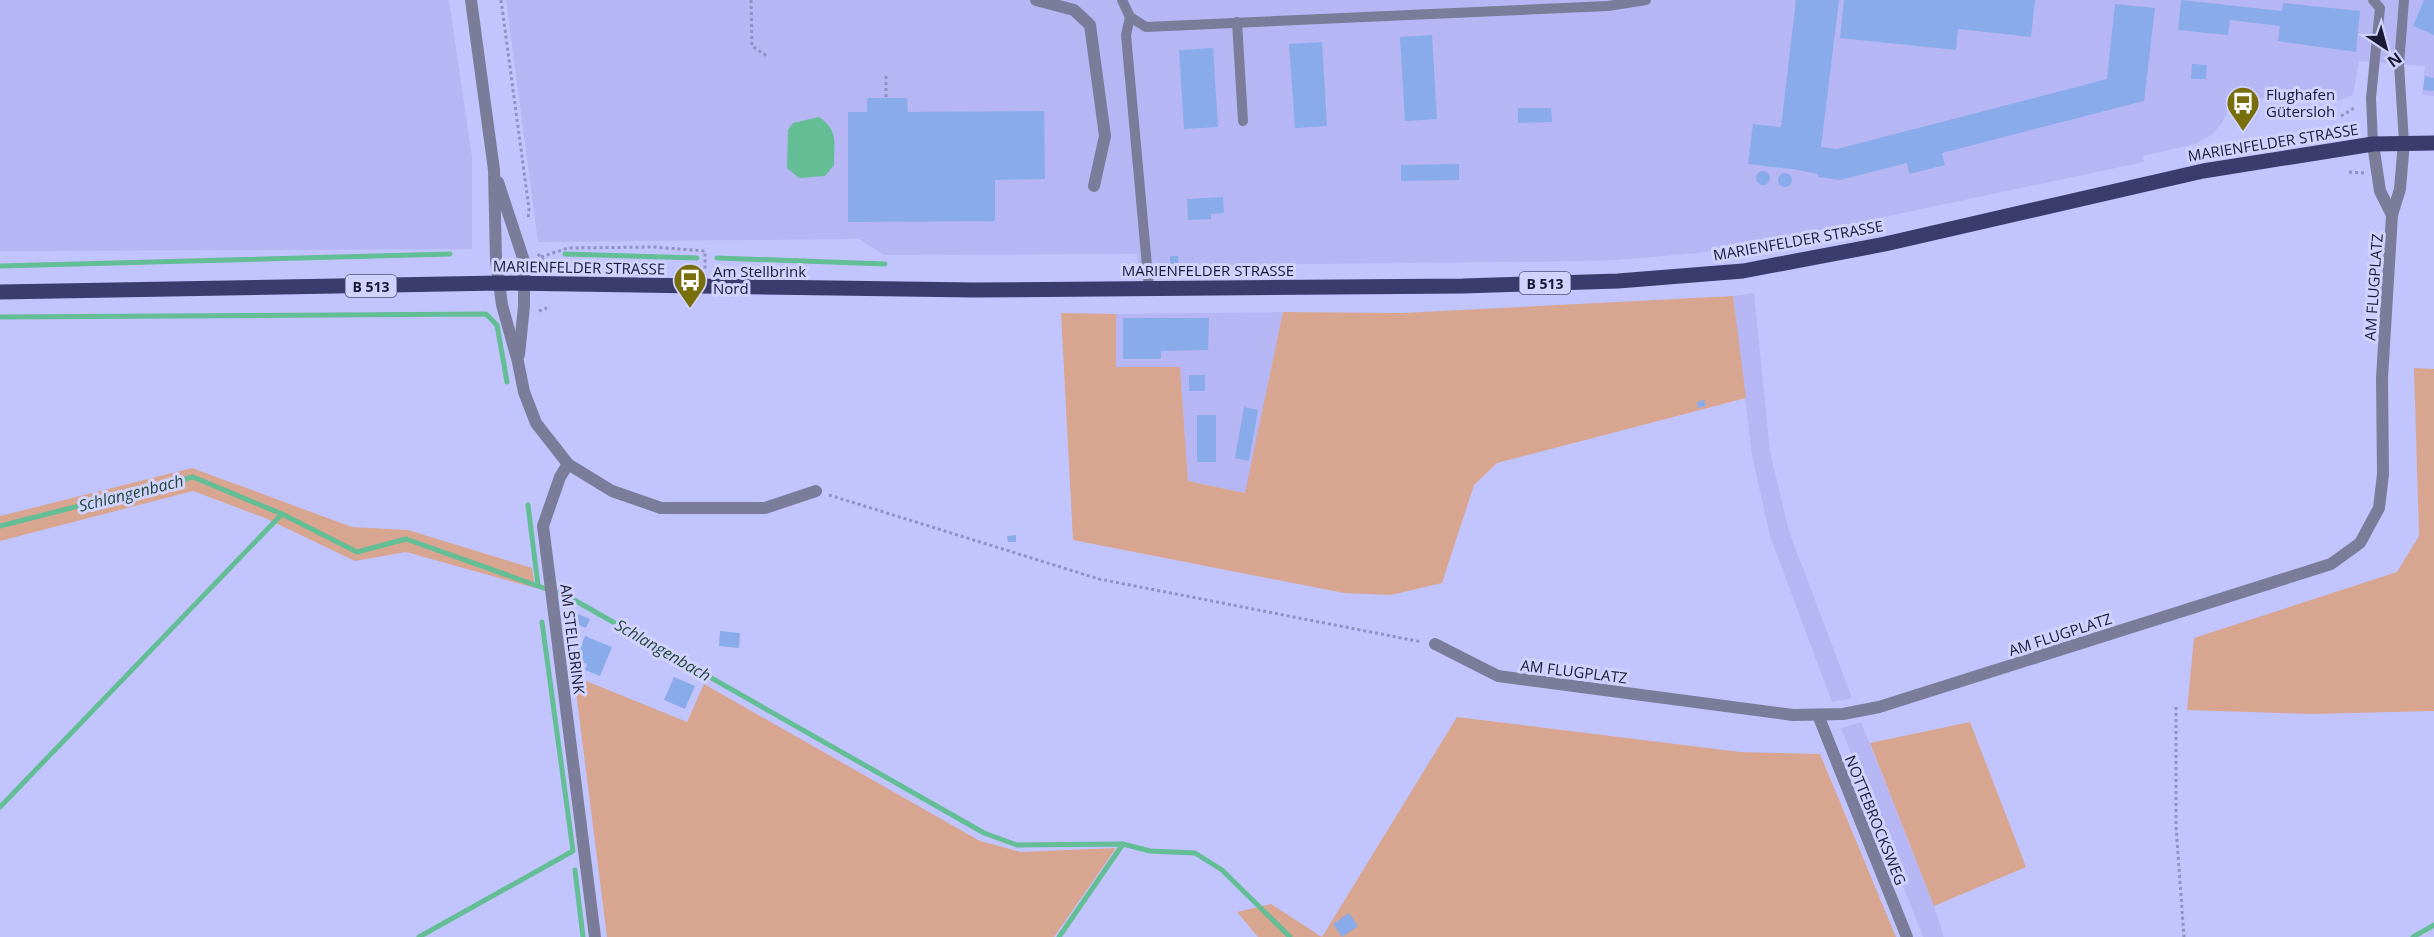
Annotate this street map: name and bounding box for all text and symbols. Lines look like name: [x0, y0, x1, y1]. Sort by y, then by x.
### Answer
north arrow: [2356, 18, 2416, 78]
text: N: [2383, 47, 2407, 73]
place label: Flughafen Gütersloh: [2266, 84, 2335, 121]
bus stop icon: Flughafen Gütersloh: [2225, 85, 2261, 132]
street label: MARIENFELDER STRASSE: [2186, 119, 2360, 165]
street label: MARIENFELDER STRASSE: [1711, 215, 1885, 265]
street label: AM FLUGPLATZ: [2359, 233, 2387, 341]
street label: MARIENFELDER STRASSE: [493, 255, 665, 279]
street label: MARIENFELDER STRASSE: [1122, 260, 1294, 280]
place label: Am Stellbrink Nord: [713, 261, 806, 298]
bus stop icon: Am Stellbrink Nord: [672, 262, 708, 309]
road number: B 513: [1520, 272, 1570, 294]
road number: B 513: [346, 275, 397, 297]
water label: Schlangenbach: [76, 469, 186, 517]
street label: AM STELLBRINK: [556, 583, 590, 696]
street label: AM FLUGPLATZ: [2006, 608, 2114, 660]
water label: Schlangenbach: [611, 614, 715, 686]
street label: AM FLUGPLATZ: [1519, 655, 1629, 687]
street label: NOTTEBROCKSWEG: [1841, 752, 1911, 888]

